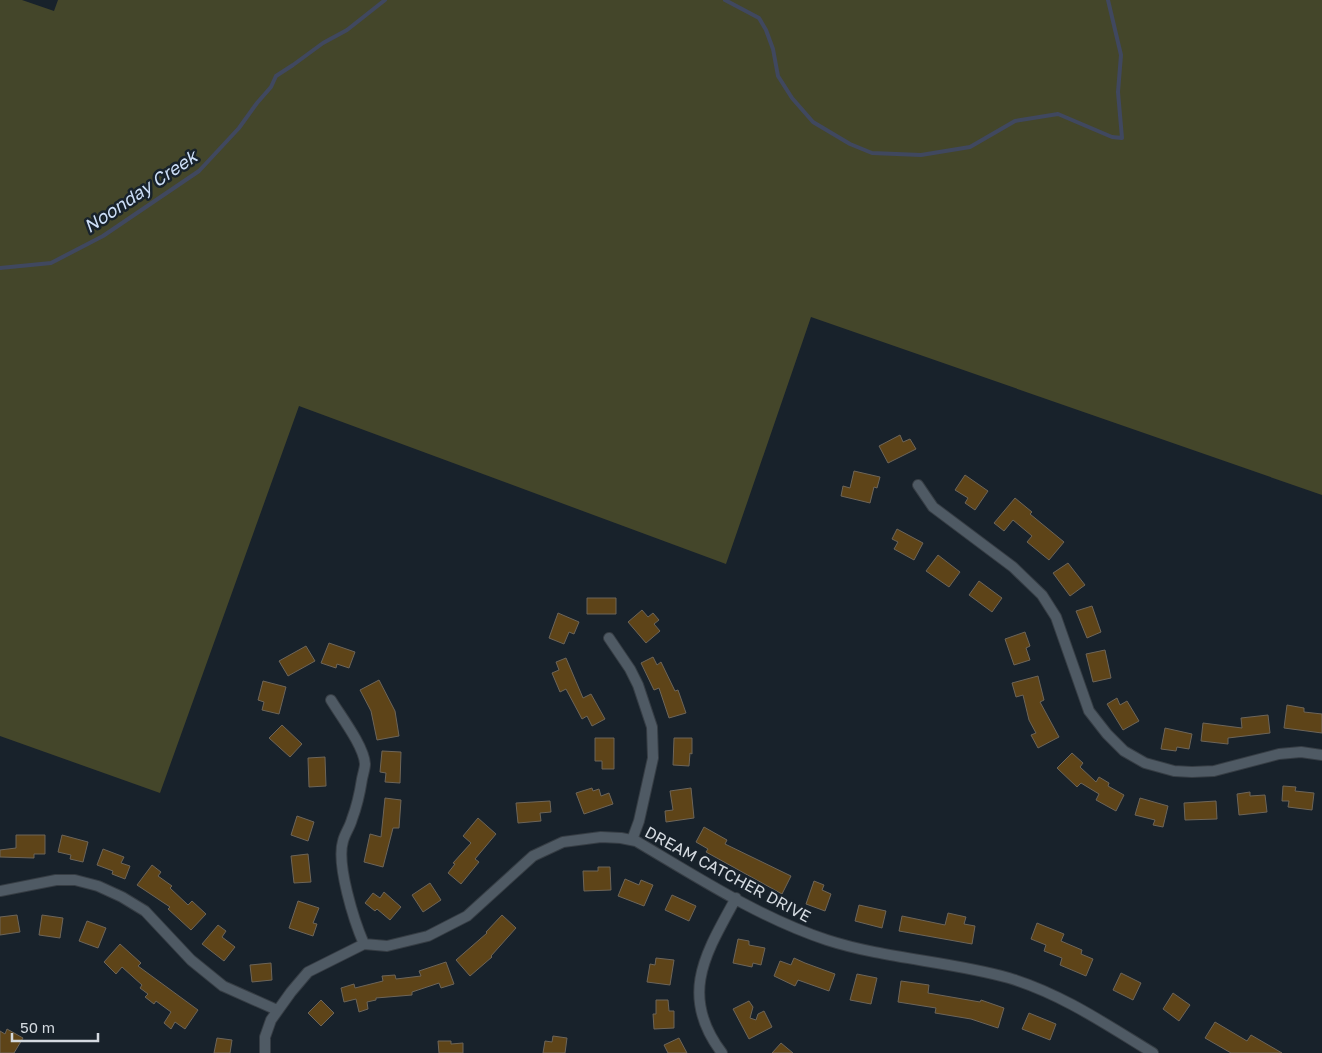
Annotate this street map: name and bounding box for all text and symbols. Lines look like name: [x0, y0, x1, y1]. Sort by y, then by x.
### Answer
water label: Noonday Creek: [79, 144, 202, 237]
street label: DREAM CATCHER DRIVE: [642, 822, 814, 926]
scale bar: [12, 1010, 99, 1042]
text: 50 m: [20, 1018, 55, 1036]

